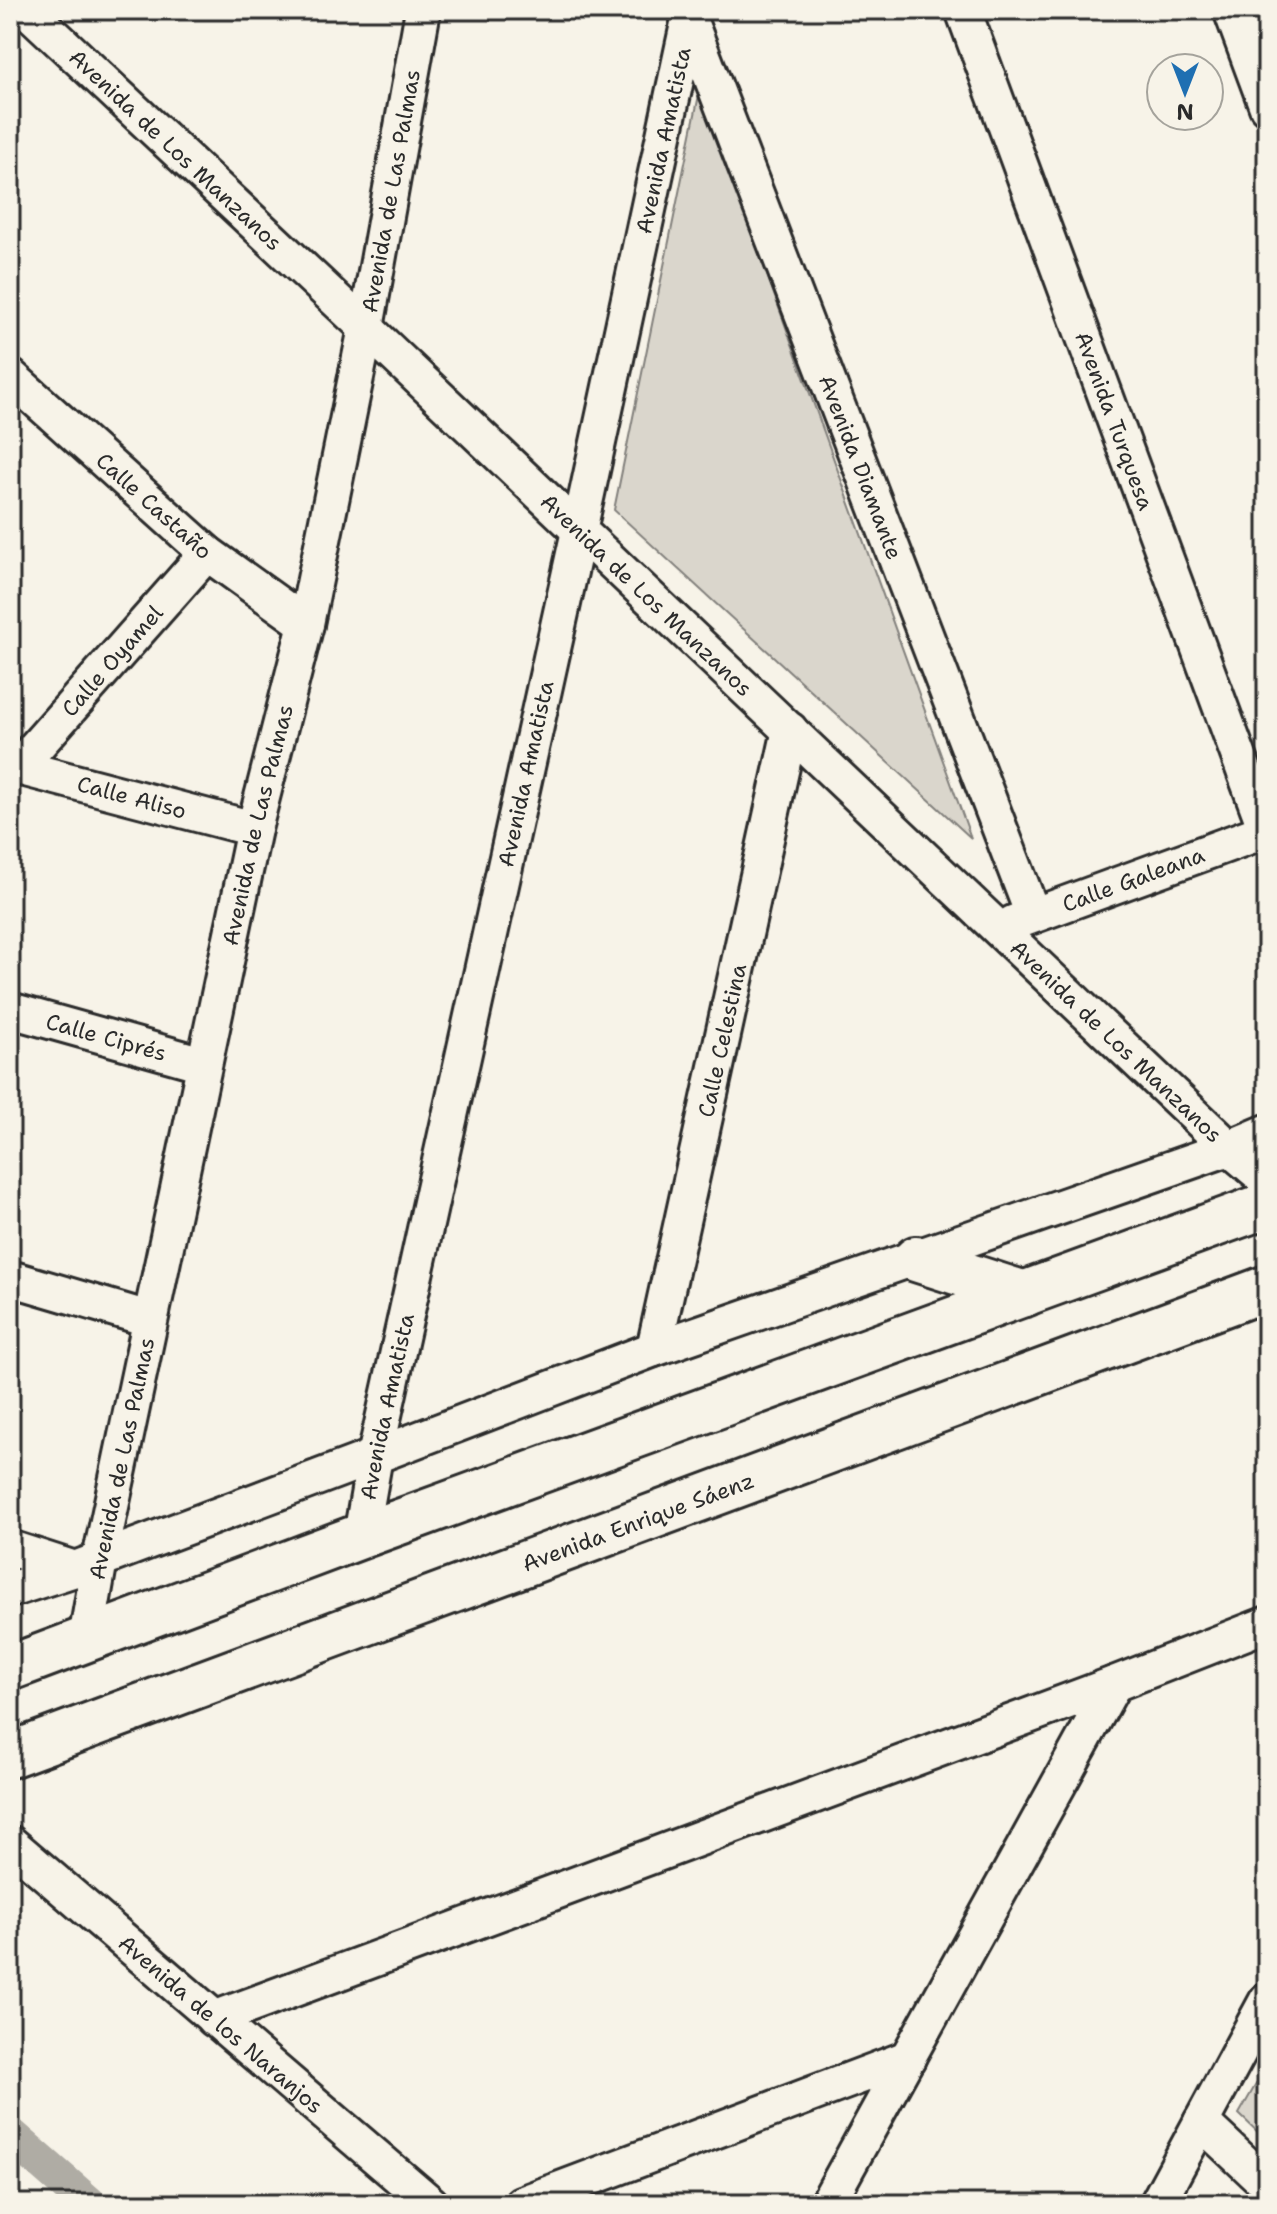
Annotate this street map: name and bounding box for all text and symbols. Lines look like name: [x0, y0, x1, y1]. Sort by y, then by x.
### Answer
street label: Avenida de Los Manzanos: [63, 42, 289, 257]
street label: Avenida Amatista: [629, 44, 697, 236]
north arrow: [1145, 52, 1225, 132]
street label: Avenida de Las Palmas: [355, 67, 427, 315]
text: N: [1176, 97, 1194, 126]
street label: Avenida Turquesa: [1069, 327, 1161, 515]
street label: Avenida Diamante: [813, 371, 910, 563]
street label: Calle Castaño: [90, 446, 219, 565]
street label: Avenida de Los Manzanos: [534, 487, 759, 702]
street label: Calle Oyamel: [55, 598, 169, 723]
street label: Avenida Amatista: [491, 677, 560, 870]
street label: Avenida de Las Palmas: [215, 701, 300, 948]
street label: Calle Aliso: [74, 769, 190, 825]
street label: Calle Galeana: [1058, 840, 1209, 918]
street label: Avenida de Los Manzanos: [1004, 933, 1229, 1149]
street label: Calle Celestina: [691, 961, 753, 1120]
street label: Calle Ciprés: [43, 1006, 170, 1068]
street label: Avenida Amatista: [353, 1310, 421, 1502]
street label: Avenida de Las Palmas: [82, 1335, 161, 1582]
street label: Avenida Enrique Sáenz: [518, 1465, 758, 1578]
street label: Avenida de los Naranjos: [113, 1928, 329, 2120]

